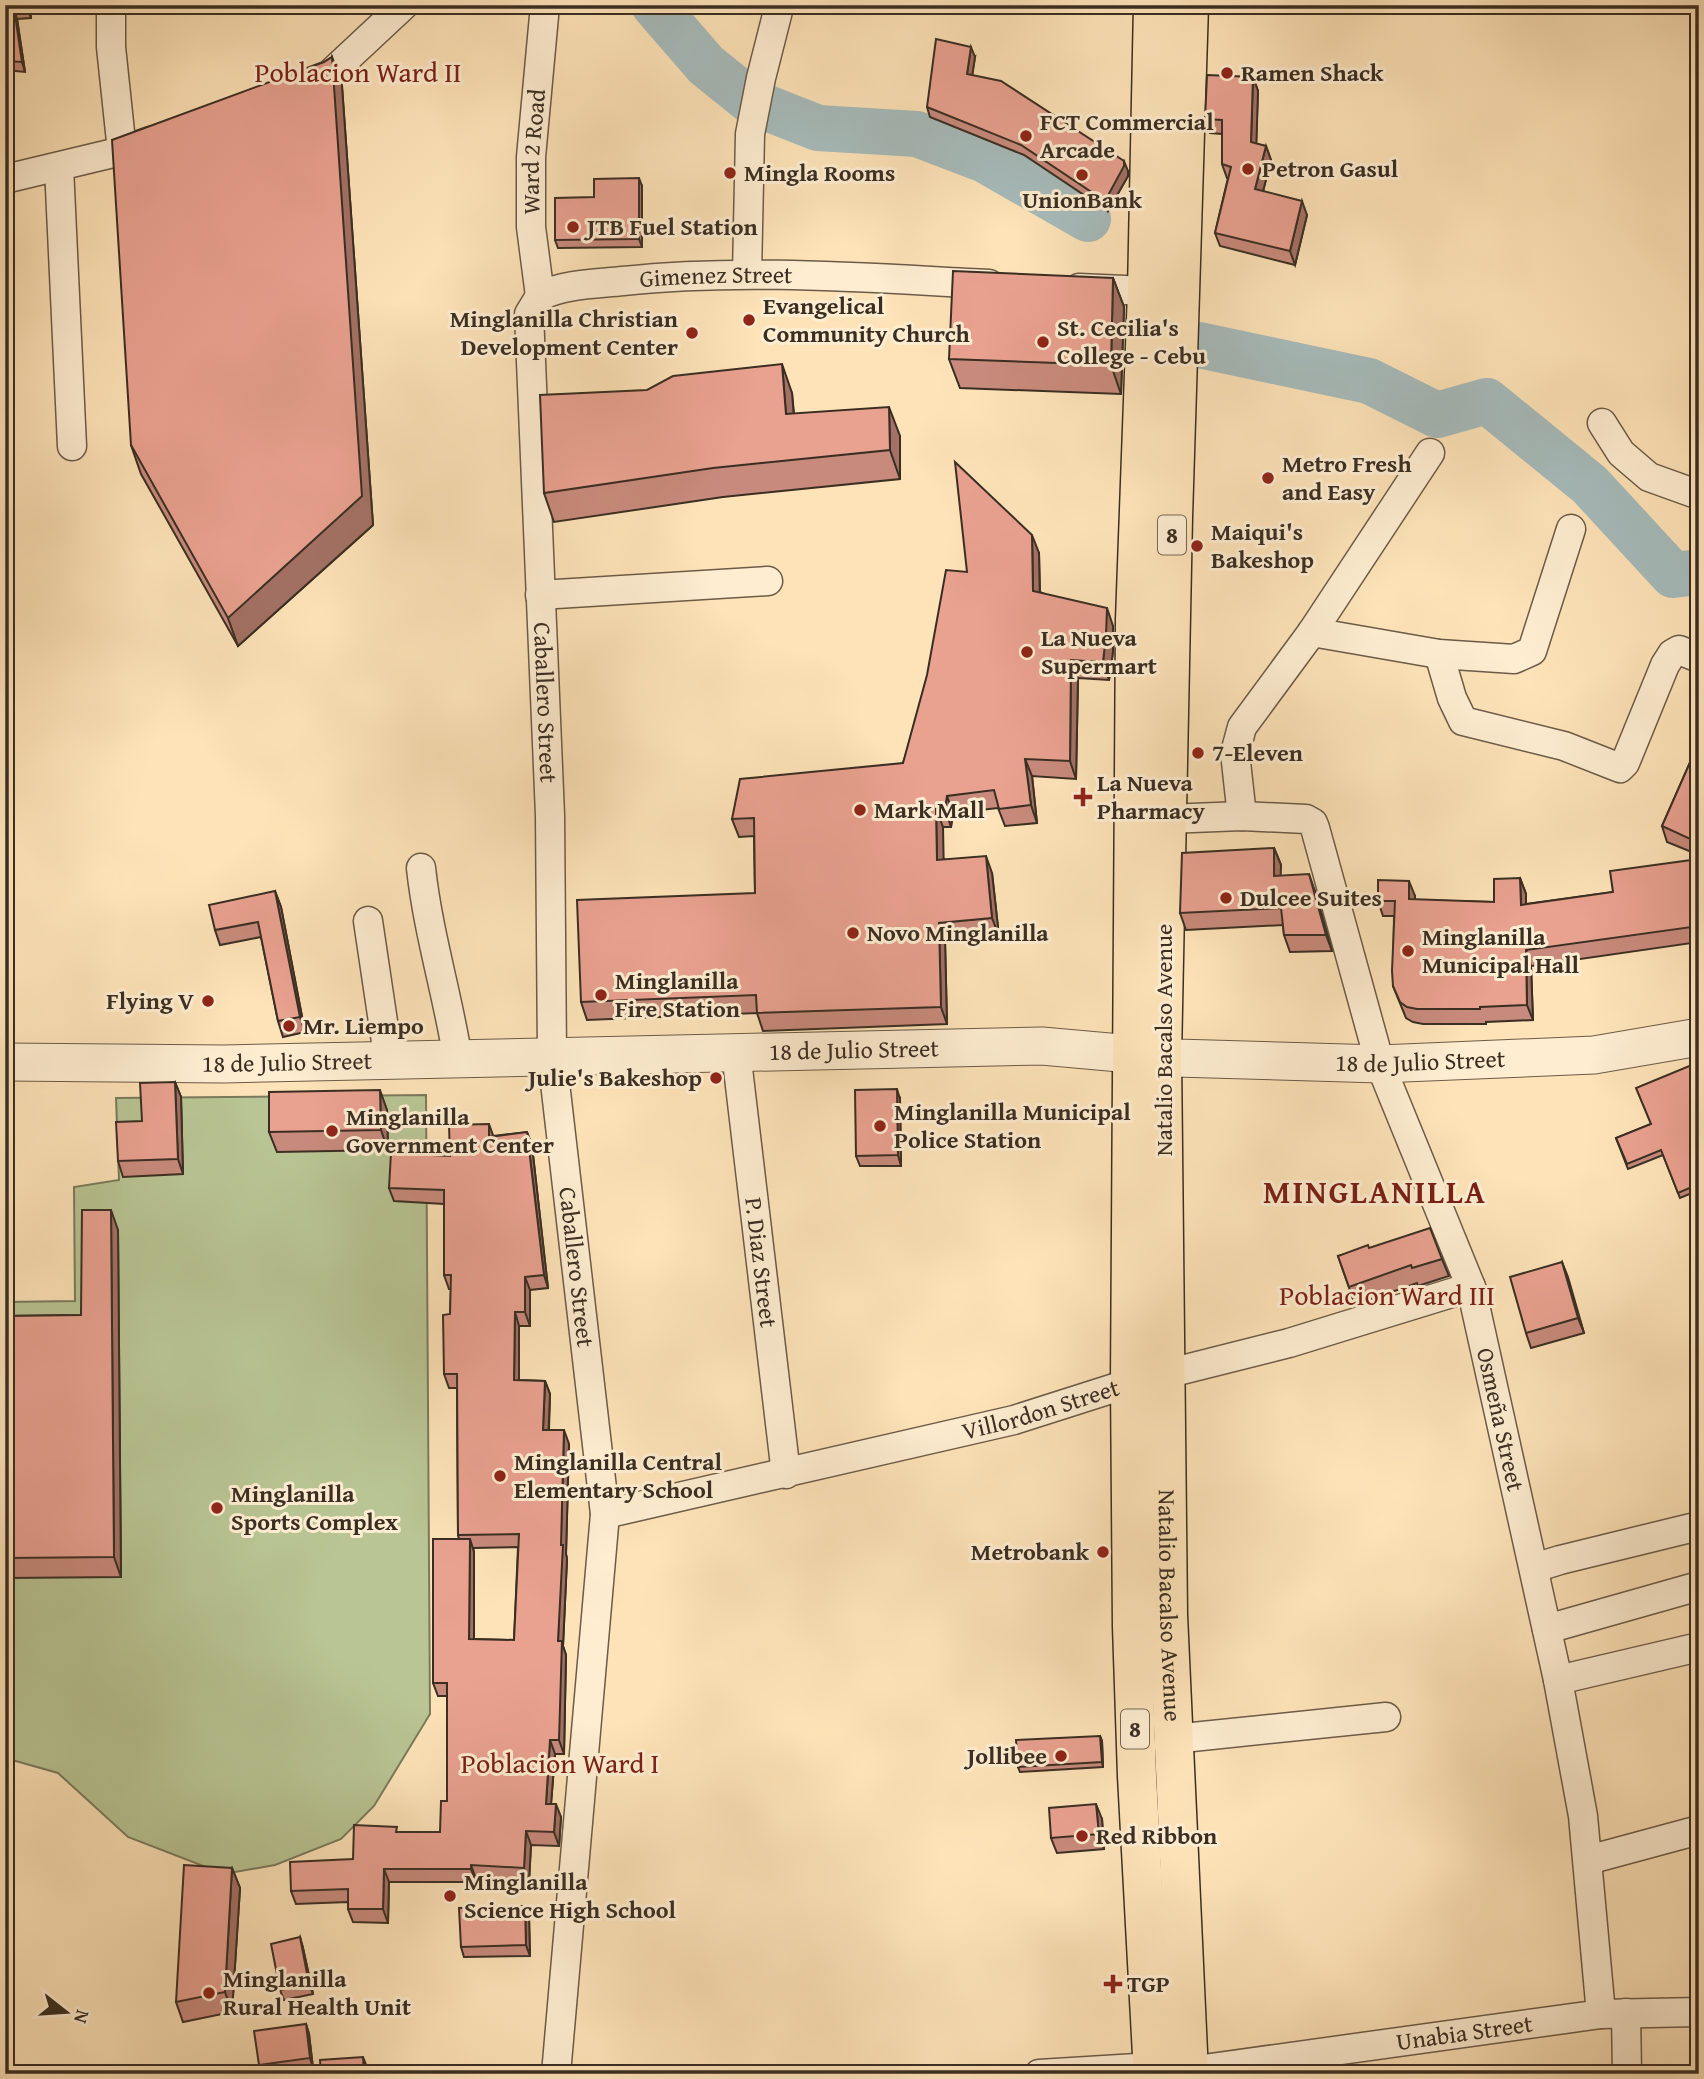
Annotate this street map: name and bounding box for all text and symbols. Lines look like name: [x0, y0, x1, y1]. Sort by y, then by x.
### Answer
district label: Poblacion Ward Ⅱ: [255, 51, 461, 92]
place label: Ramen Shack: [1241, 55, 1384, 90]
marker: Ramen Shack: [1219, 65, 1235, 81]
street label: Ward 2 Road: [513, 87, 554, 214]
place label: FCT Commercial Arcade: [1040, 104, 1214, 167]
marker: FCT Commercial Arcade: [1018, 128, 1034, 144]
place label: Petron Gasul: [1262, 151, 1399, 186]
place label: Mingla Rooms: [744, 155, 895, 190]
marker: Petron Gasul: [1240, 161, 1256, 177]
marker: Mingla Rooms: [722, 165, 738, 181]
marker: UnionBank: [1074, 167, 1090, 183]
place label: UnionBank: [1022, 182, 1142, 217]
place label: JTB Fuel Station: [583, 209, 758, 244]
marker: JTB Fuel Station: [565, 219, 581, 235]
street label: Gimenez Street: [638, 257, 793, 296]
place label: Evangelical Community Church: [763, 288, 970, 351]
place label: Minglanilla Christian Development Center: [450, 301, 678, 364]
place label: St. Cecilia's College - Cebu: [1057, 310, 1206, 373]
marker: Evangelical Community Church: [741, 312, 757, 328]
marker: Minglanilla Christian Development Center: [684, 325, 700, 341]
marker: St. Cecilia's College - Cebu: [1035, 334, 1051, 350]
place label: Metro Fresh and Easy: [1282, 446, 1412, 509]
marker: Metro Fresh and Easy: [1260, 470, 1276, 486]
place label: Maiqui's Bakeshop: [1211, 514, 1314, 577]
road number: 8: [1158, 516, 1186, 554]
marker: Maiqui's Bakeshop: [1189, 538, 1205, 554]
place label: La Nueva Supermart: [1041, 620, 1157, 683]
street label: Caballero Street: [525, 622, 567, 784]
marker: La Nueva Supermart: [1019, 644, 1035, 660]
place label: 7-Eleven: [1212, 735, 1303, 770]
marker: 7-Eleven: [1190, 745, 1206, 761]
place label: La Nueva Pharmacy: [1097, 765, 1205, 828]
marker: La Nueva Pharmacy: [1075, 789, 1091, 805]
place label: Mark Mall: [874, 792, 985, 827]
marker: Mark Mall: [852, 802, 868, 818]
place label: Dulcee Suites: [1240, 880, 1382, 915]
marker: Dulcee Suites: [1218, 890, 1234, 906]
place label: Novo Minglanilla: [867, 915, 1049, 950]
place label: Minglanilla Municipal Hall: [1422, 919, 1580, 982]
street label: Natalio Bacalso Avenue: [1146, 924, 1181, 1156]
marker: Novo Minglanilla: [845, 925, 861, 941]
marker: Minglanilla Municipal Hall: [1400, 943, 1416, 959]
place label: Minglanilla Fire Station: [615, 963, 740, 1026]
place label: Flying V: [106, 983, 194, 1018]
marker: Minglanilla Fire Station: [593, 987, 609, 1003]
marker: Flying V: [200, 993, 216, 1009]
place label: Mr. Liempo: [303, 1008, 424, 1043]
marker: Mr. Liempo: [281, 1018, 297, 1034]
street label: 18 de Julio Street: [768, 1030, 940, 1069]
street label: 18 de Julio Street: [1335, 1041, 1506, 1081]
street label: 18 de Julio Street: [202, 1043, 373, 1081]
place label: Julie's Bakeshop: [524, 1060, 702, 1095]
marker: Julie's Bakeshop: [708, 1070, 724, 1086]
place label: Minglanilla Municipal Police Station: [894, 1094, 1131, 1157]
place label: Minglanilla Government Center: [346, 1099, 554, 1162]
marker: Minglanilla Municipal Police Station: [872, 1118, 888, 1134]
marker: Minglanilla Government Center: [324, 1123, 340, 1139]
district label: MINGLANILLA: [1263, 1168, 1487, 1215]
street label: Caballero Street: [550, 1185, 604, 1349]
street label: P. Diaz Street: [736, 1195, 787, 1330]
district label: Poblacion Ward Ⅲ: [1279, 1274, 1495, 1315]
street label: Osmeña Street: [1468, 1344, 1534, 1495]
street label: Villordon Street: [958, 1369, 1124, 1448]
place label: Minglanilla Central Elementary School: [514, 1444, 722, 1507]
marker: Minglanilla Central Elementary School: [492, 1468, 508, 1484]
place label: Minglanilla Sports Complex: [231, 1476, 398, 1539]
street label: Natalio Bacalso Avenue: [1150, 1489, 1191, 1723]
marker: Minglanilla Sports Complex: [209, 1500, 225, 1516]
place label: Metrobank: [971, 1534, 1089, 1569]
marker: Metrobank: [1095, 1544, 1111, 1560]
road number: 8: [1121, 1710, 1149, 1748]
place label: Jollibee: [963, 1738, 1047, 1773]
district label: Poblacion Ward Ⅰ: [461, 1742, 659, 1783]
marker: Jollibee: [1053, 1748, 1069, 1764]
place label: Red Ribbon: [1096, 1818, 1217, 1853]
marker: Red Ribbon: [1074, 1828, 1090, 1844]
place label: Minglanilla Science High School: [464, 1864, 676, 1927]
marker: Minglanilla Science High School: [442, 1888, 458, 1904]
place label: Minglanilla Rural Health Unit: [223, 1961, 411, 2024]
place label: TGP: [1127, 1966, 1170, 2001]
marker: TGP: [1105, 1976, 1121, 1992]
north arrow: [32, 1978, 102, 2048]
marker: Minglanilla Rural Health Unit: [201, 1985, 217, 2001]
street label: Unabia Street: [1394, 2006, 1535, 2059]
text: N: [67, 2007, 98, 2027]

